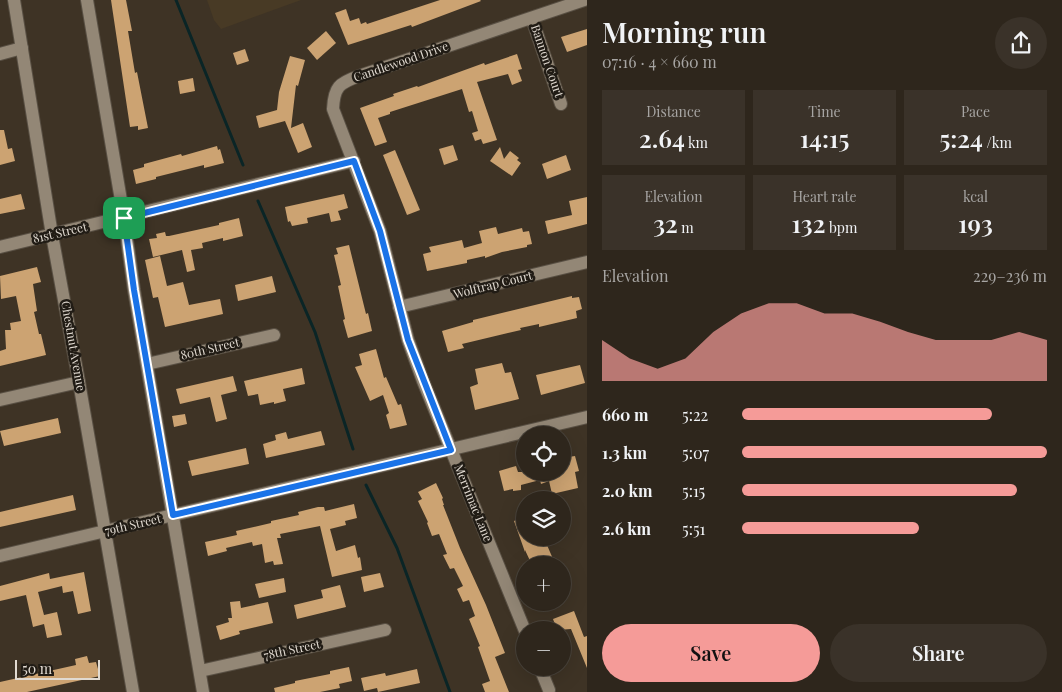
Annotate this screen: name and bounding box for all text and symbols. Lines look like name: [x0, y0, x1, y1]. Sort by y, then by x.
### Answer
text: Morning run: [602, 13, 766, 50]
button: share: [995, 17, 1047, 69]
street label: Bannon Court: [528, 22, 568, 100]
street label: Candlewood Drive: [351, 37, 450, 85]
text: 07:16 · 4 × 660 m: [602, 51, 717, 72]
text: Distance: [646, 102, 701, 121]
text: Time: [808, 102, 841, 121]
text: Pace: [961, 102, 990, 121]
text: 2.64: [639, 121, 685, 154]
text: 14:15: [800, 121, 849, 154]
text: 5:24: [939, 121, 983, 154]
text: km: [685, 133, 708, 152]
text: /km: [983, 133, 1012, 152]
text: Elevation: [644, 187, 703, 206]
text: Heart rate: [792, 187, 857, 206]
text: kcal: [963, 187, 988, 206]
pin: [103, 197, 145, 239]
icon: arrive: [110, 204, 138, 232]
text: 32: [653, 206, 678, 239]
text: 132: [792, 206, 825, 239]
text: 193: [958, 206, 993, 239]
street label: 81st Street: [31, 218, 89, 246]
text: m: [678, 218, 694, 237]
text: bpm: [825, 218, 857, 237]
text: Elevation: [602, 265, 669, 286]
text: 229–236 m: [973, 265, 1047, 286]
street label: Wolftrap Court: [451, 266, 535, 302]
street label: Chestnut Avenue: [58, 299, 90, 392]
street label: 80th Street: [179, 333, 242, 363]
text: 660 m: [602, 404, 648, 425]
text: 5:22: [682, 404, 708, 425]
map controls: [516, 426, 571, 676]
button: locate: [516, 426, 571, 481]
text: 1.3 km: [602, 442, 647, 463]
text: 5:07: [682, 442, 709, 463]
street label: Merrimac Lane: [451, 462, 497, 544]
text: 2.0 km: [602, 480, 652, 501]
text: 5:15: [682, 480, 705, 501]
button: layers: [516, 491, 571, 546]
street label: 79th Street: [103, 510, 163, 538]
text: 2.6 km: [602, 518, 651, 539]
text: 5:51: [682, 518, 705, 539]
button: +: [516, 556, 571, 611]
button: −: [516, 621, 571, 676]
button: Save: [602, 624, 820, 682]
button: Share: [830, 624, 1047, 682]
street label: 78th Street: [262, 635, 322, 663]
scale bar: [15, 657, 100, 680]
text: 50 m: [22, 659, 52, 678]

